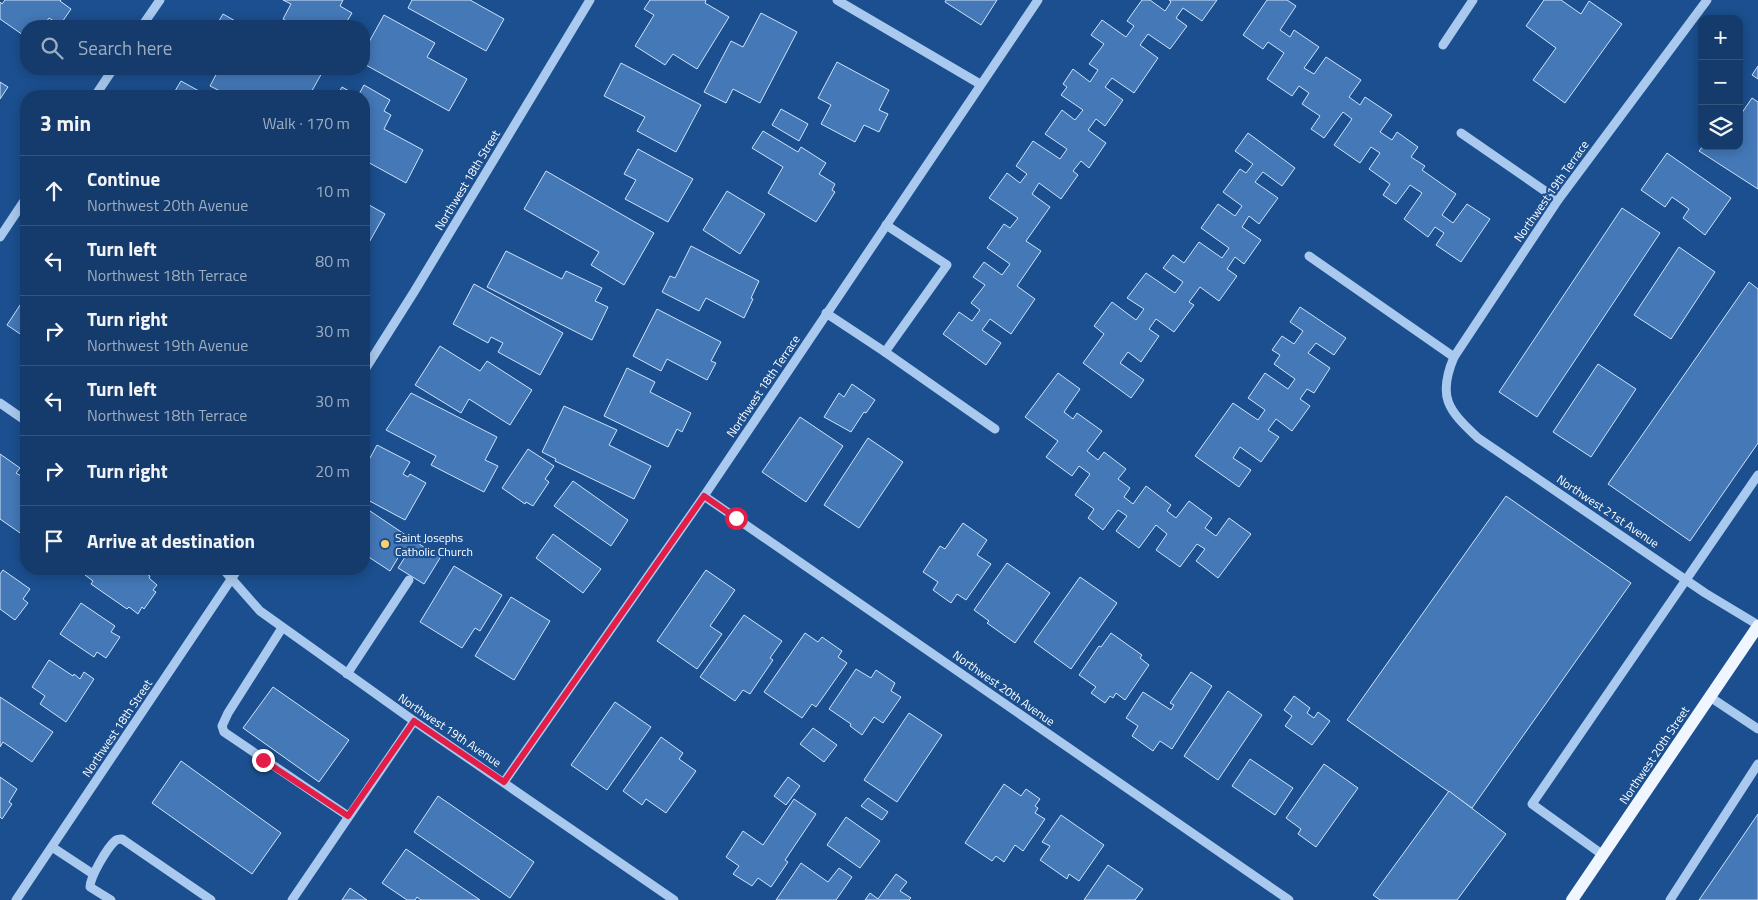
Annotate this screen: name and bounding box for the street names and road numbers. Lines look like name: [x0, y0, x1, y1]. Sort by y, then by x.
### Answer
street label: Northwest 18th Street: [429, 125, 505, 234]
street label: Northwest 19th Terrace: [1509, 136, 1593, 246]
street label: Northwest 18th Terrace: [721, 331, 805, 441]
street label: Northwest 21st Avenue: [1553, 470, 1663, 552]
street label: Northwest 20th Avenue: [949, 646, 1059, 730]
street label: Northwest 18th Street: [77, 675, 157, 781]
street label: Northwest 19th Avenue: [395, 688, 505, 772]
street label: Northwest 20th Street: [1614, 702, 1694, 808]

